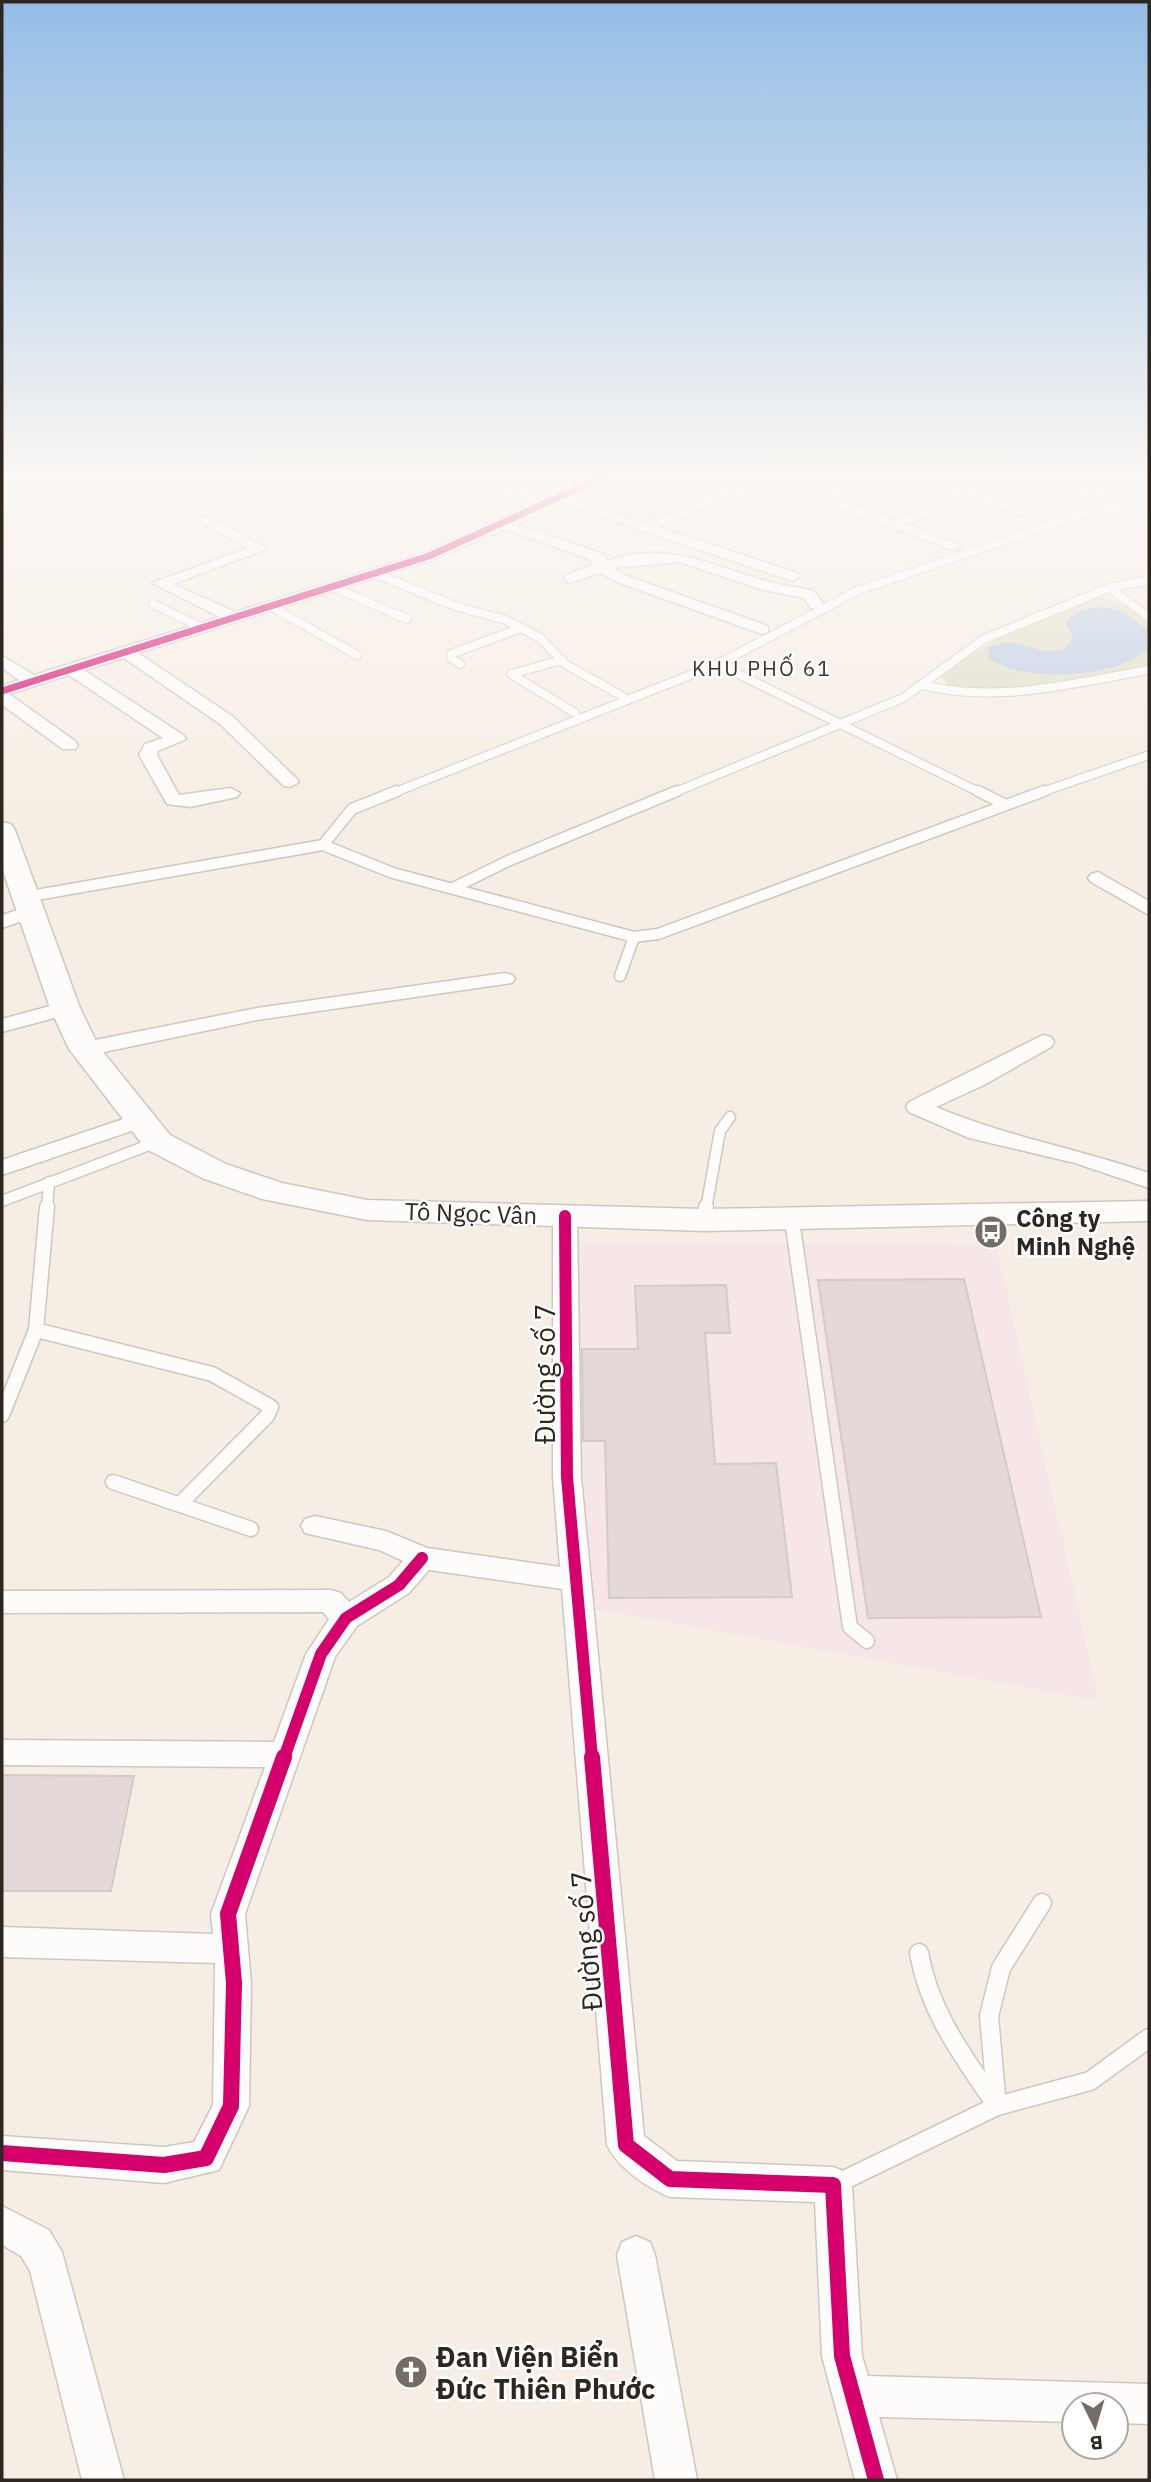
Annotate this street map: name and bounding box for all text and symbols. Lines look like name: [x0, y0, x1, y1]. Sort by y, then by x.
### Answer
district label: KHU PHỐ 61: [692, 653, 832, 682]
street label: Tô Ngọc Vân: [404, 1195, 538, 1231]
place label: Công ty Minh Nghệ: [1016, 1202, 1135, 1262]
bus stop icon: Công ty Minh Nghệ: [972, 1213, 1010, 1251]
street label: Đường số 7: [526, 1304, 563, 1444]
street label: Đường số 7: [561, 1869, 611, 2013]
place label: Đan Viện Biển Đức Thiên Phước: [436, 2338, 656, 2407]
church icon: Đan Viện Biển Đức Thiên Phước: [392, 2353, 430, 2391]
north arrow: [1060, 2391, 1130, 2461]
text: B: [1089, 2430, 1104, 2455]

